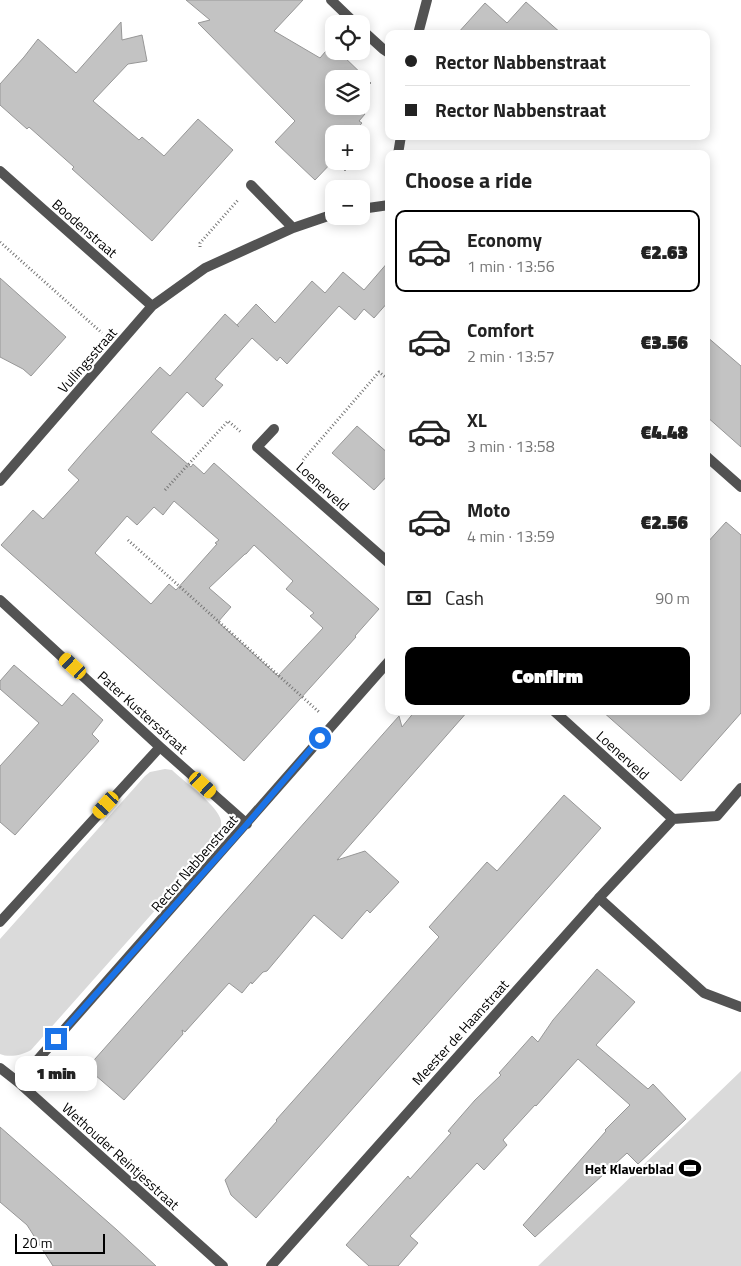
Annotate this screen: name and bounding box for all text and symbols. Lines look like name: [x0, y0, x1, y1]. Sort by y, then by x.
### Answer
map controls: [325, 15, 370, 225]
button: locate: [325, 15, 370, 60]
text: Rector Nabbenstraat: [435, 47, 606, 76]
button: layers: [325, 70, 370, 115]
text: Rector Nabbenstraat: [435, 95, 606, 124]
button: +: [325, 125, 370, 170]
text: Choose a ride: [405, 163, 532, 197]
button: −: [325, 180, 370, 225]
street label: Boodenstraat: [48, 194, 122, 262]
text: Economy: [467, 225, 542, 254]
icon: car: [407, 229, 452, 274]
text: €2.63: [641, 237, 688, 266]
text: 1 min · 13:56: [467, 254, 555, 278]
text: Comfort: [467, 315, 534, 344]
icon: car: [407, 319, 452, 364]
street label: Vullingsstraat: [52, 322, 122, 398]
text: €3.56: [641, 327, 688, 356]
text: 2 min · 13:57: [467, 344, 555, 368]
text: XL: [467, 405, 487, 434]
icon: car: [407, 409, 452, 454]
text: €4.48: [641, 417, 688, 446]
text: 3 min · 13:58: [467, 434, 555, 458]
street label: Loenerveld: [292, 456, 354, 516]
text: Moto: [467, 495, 510, 524]
icon: car: [407, 499, 452, 544]
text: €2.56: [641, 507, 688, 536]
text: 4 min · 13:59: [467, 524, 555, 548]
text: Cash: [445, 583, 484, 612]
icon: cash: [405, 584, 433, 612]
text: 90 m: [655, 586, 690, 610]
button: Confirm: [405, 647, 690, 705]
car: [56, 650, 89, 682]
street label: Pater Kustersstraat: [93, 666, 193, 758]
street label: Loenerveld: [592, 725, 654, 785]
route start: [309, 727, 331, 749]
car: [186, 769, 219, 801]
car: [90, 789, 121, 821]
street label: Rector Nabbenstraat: [146, 810, 242, 916]
street label: Meester de Haanstraat: [407, 974, 513, 1090]
route end: [45, 1028, 67, 1050]
callout: 1 min: [15, 1056, 97, 1092]
text: 1 min: [36, 1061, 76, 1085]
street label: Wethouder Reintjesstraat: [58, 1097, 184, 1215]
sports icon: Het Klaverblad: [677, 1155, 703, 1181]
place label: Het Klaverblad: [585, 1158, 674, 1179]
scale bar: [15, 1231, 105, 1254]
text: 20 m: [22, 1232, 52, 1253]

